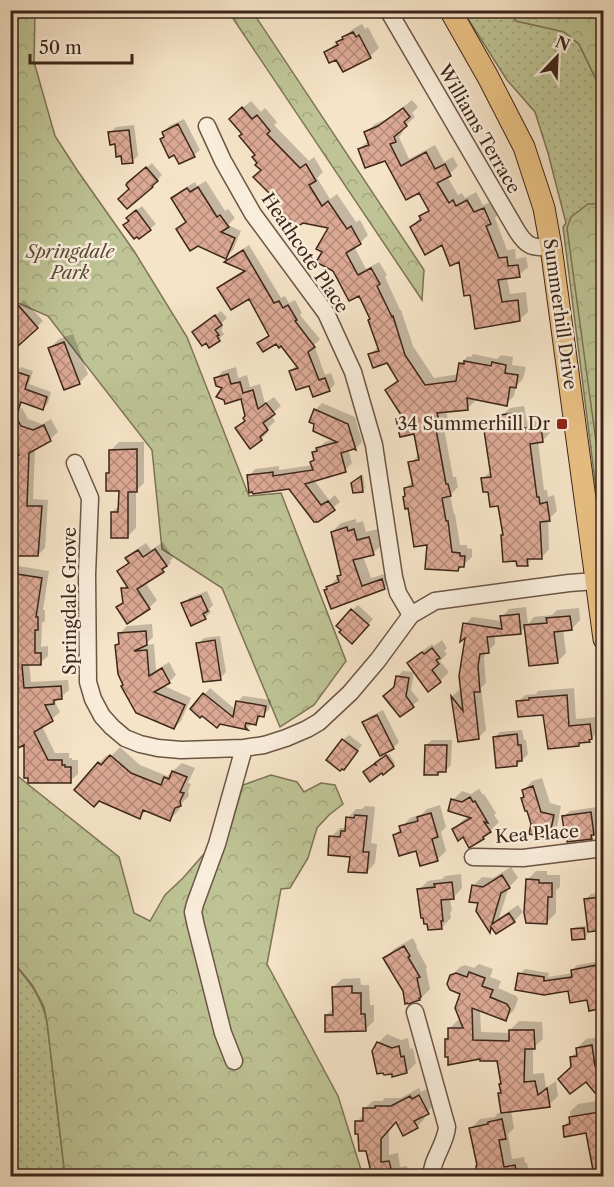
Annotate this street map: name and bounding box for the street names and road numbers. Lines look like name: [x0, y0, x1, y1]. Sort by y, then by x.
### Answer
street label: Williams Terrace: [433, 60, 525, 198]
street label: Heathcote Place: [257, 189, 353, 317]
street label: Summerhill Drive: [539, 237, 581, 391]
street label: Springdale Grove: [59, 527, 81, 675]
street label: Kea Place: [494, 820, 580, 848]

